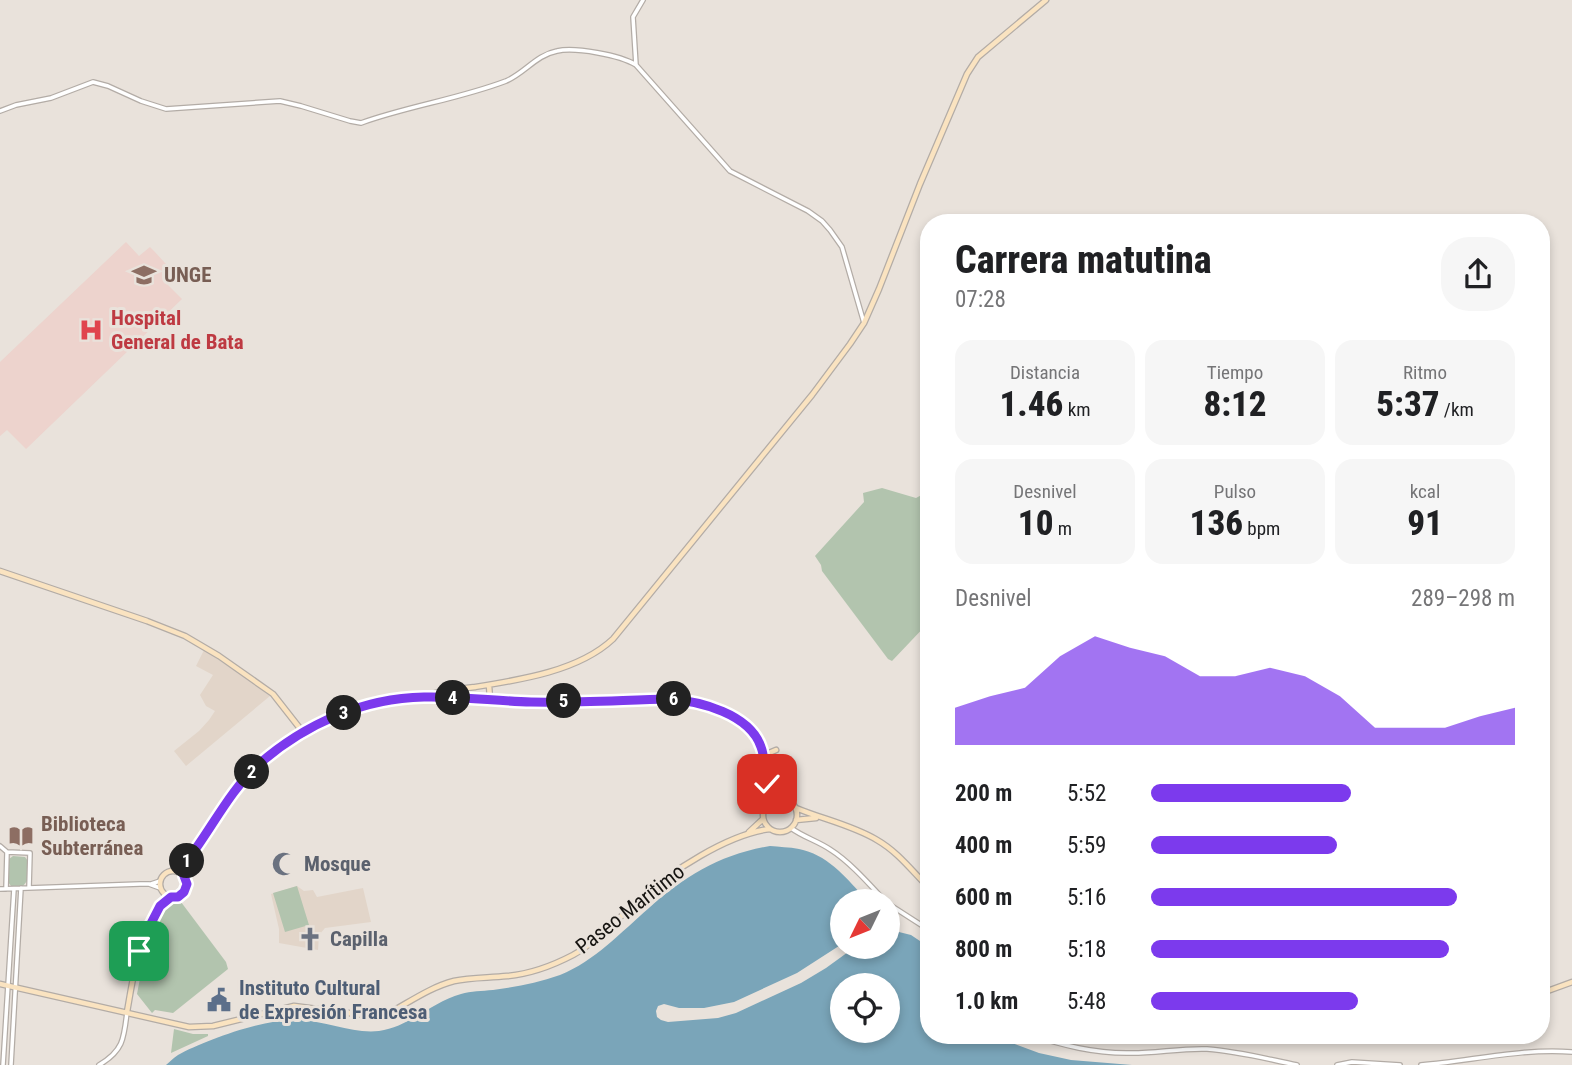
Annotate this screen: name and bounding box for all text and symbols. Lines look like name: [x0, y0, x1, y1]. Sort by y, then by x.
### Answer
button: share: [1441, 237, 1515, 311]
text: Carrera matutina: [955, 238, 1212, 282]
school or university icon: UNGE: [130, 261, 158, 289]
place label: UNGE: [164, 263, 211, 287]
text: 07:28: [955, 286, 1006, 313]
place label: Hospital General de Bata: [111, 306, 244, 354]
hospital icon: Hospital General de Bata: [77, 316, 105, 344]
text: Distancia: [1010, 361, 1080, 384]
text: Tiempo: [1207, 361, 1263, 384]
text: Ritmo: [1403, 361, 1447, 384]
text: 1.46: [1000, 384, 1063, 425]
text: 8:12: [1203, 384, 1267, 425]
text: 5:37: [1376, 384, 1439, 425]
text: km: [1063, 398, 1091, 421]
text: /km: [1439, 398, 1474, 421]
text: Desnivel: [1013, 480, 1077, 503]
text: Pulso: [1214, 480, 1256, 503]
text: kcal: [1410, 480, 1440, 503]
text: 10: [1018, 503, 1053, 544]
text: 136: [1190, 503, 1243, 544]
text: 91: [1407, 503, 1443, 544]
text: m: [1053, 517, 1072, 540]
text: bpm: [1243, 517, 1280, 540]
text: Desnivel: [955, 585, 1032, 612]
text: 289–298 m: [1411, 585, 1515, 612]
pin: 4: [435, 680, 470, 716]
pin: 6: [656, 682, 692, 716]
pin: 5: [546, 684, 582, 718]
text: 4: [448, 686, 457, 709]
text: 6: [669, 687, 678, 710]
text: 5: [559, 689, 568, 712]
pin: 3: [326, 696, 362, 730]
text: 3: [339, 701, 348, 724]
pin: 2: [234, 754, 270, 790]
pin: [737, 754, 797, 814]
text: 2: [247, 760, 256, 783]
icon: check: [748, 765, 786, 803]
text: 200 m: [955, 780, 1012, 807]
text: 5:52: [1067, 780, 1106, 807]
place label: Biblioteca Subterránea: [41, 812, 143, 860]
library icon: Biblioteca Subterránea: [7, 822, 35, 850]
text: 400 m: [955, 832, 1012, 859]
text: 5:59: [1067, 832, 1106, 859]
pin: 1: [170, 844, 204, 878]
text: 1: [182, 849, 191, 872]
mosque icon: Mosque: [270, 850, 298, 878]
place label: Mosque: [304, 852, 371, 876]
street label: Paseo Marítimo: [571, 859, 689, 959]
text: 600 m: [955, 884, 1012, 911]
text: 5:16: [1067, 884, 1106, 911]
north arrow: [830, 889, 900, 959]
map controls: [830, 889, 900, 1043]
pin: [109, 921, 169, 981]
church icon: Capilla: [296, 925, 324, 953]
place label: Capilla: [330, 927, 388, 951]
icon: arrive: [120, 932, 158, 970]
text: 800 m: [955, 936, 1012, 963]
text: 5:18: [1067, 936, 1106, 963]
button: locate: [830, 973, 900, 1043]
place label: Instituto Cultural de Expresión Francesa: [239, 976, 428, 1024]
public building icon: Instituto Cultural de Expresión Francesa: [205, 986, 233, 1014]
text: 1.0 km: [955, 988, 1018, 1015]
text: 5:48: [1067, 988, 1106, 1015]

